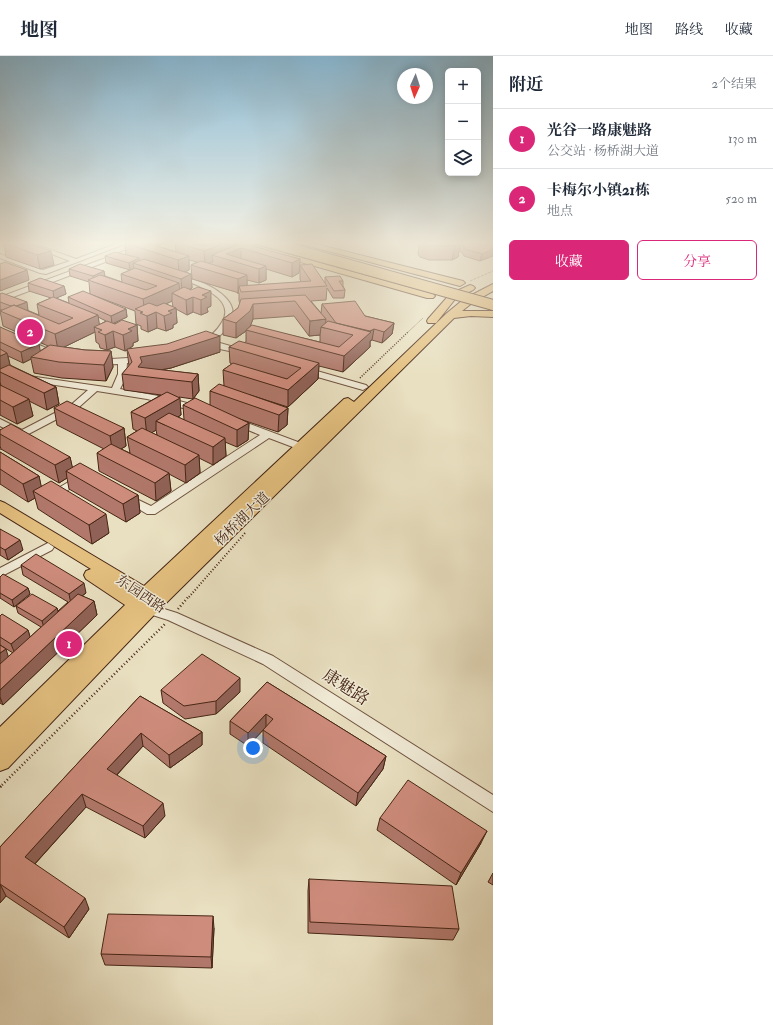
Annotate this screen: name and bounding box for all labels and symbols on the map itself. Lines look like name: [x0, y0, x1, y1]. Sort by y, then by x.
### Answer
north arrow: [397, 68, 433, 104]
pin: 2: [17, 317, 43, 347]
street label: 杨桥湖大道: [211, 489, 273, 549]
street label: 东园西路: [113, 571, 169, 617]
pin: 1: [56, 629, 82, 659]
street label: 康魅路: [319, 664, 373, 710]
your location: [243, 738, 263, 758]

